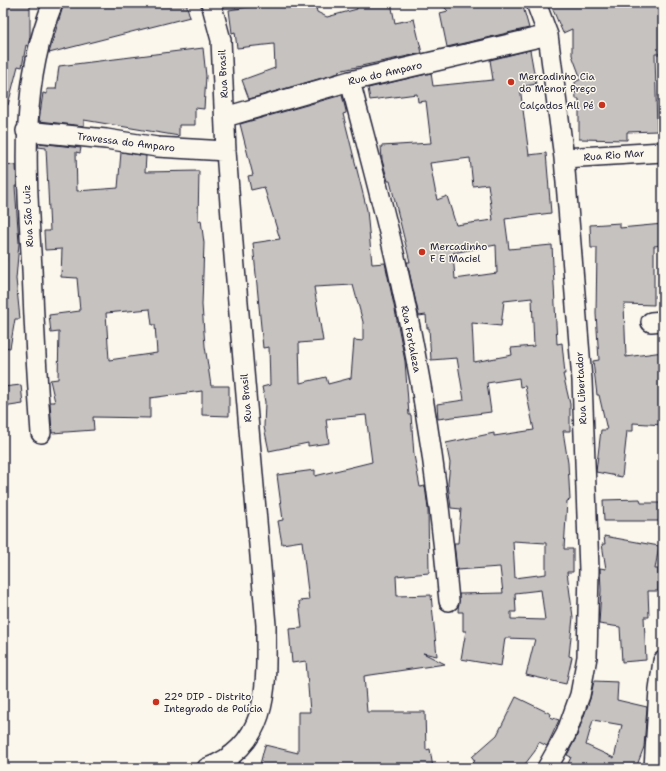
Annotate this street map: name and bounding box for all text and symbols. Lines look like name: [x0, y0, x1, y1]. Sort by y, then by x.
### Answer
street label: Rua Brasil: [215, 49, 231, 99]
street label: Rua do Amparo: [347, 58, 423, 88]
place label: Mercadinho Cia do Menor Preço: [519, 70, 596, 95]
marker: Mercadinho Cia do Menor Preço: [506, 77, 516, 87]
place label: Calçados All Pé: [520, 99, 594, 112]
marker: Calçados All Pé: [597, 100, 607, 110]
street label: Travessa do Amparo: [76, 130, 176, 154]
street label: Rua Rio Mar: [583, 146, 645, 164]
street label: Rua São Luiz: [20, 184, 36, 248]
place label: Mercadinho F E Maciel: [430, 240, 487, 265]
marker: Mercadinho F E Maciel: [417, 247, 427, 257]
street label: Rua Fortaleza: [398, 304, 424, 374]
street label: Rua Libertador: [573, 351, 589, 425]
street label: Rua Brasil: [237, 373, 255, 423]
place label: 22º DIP - Distrito Integrado de Polícia: [164, 690, 264, 715]
marker: 22º DIP - Distrito Integrado de Polícia: [151, 697, 161, 707]

